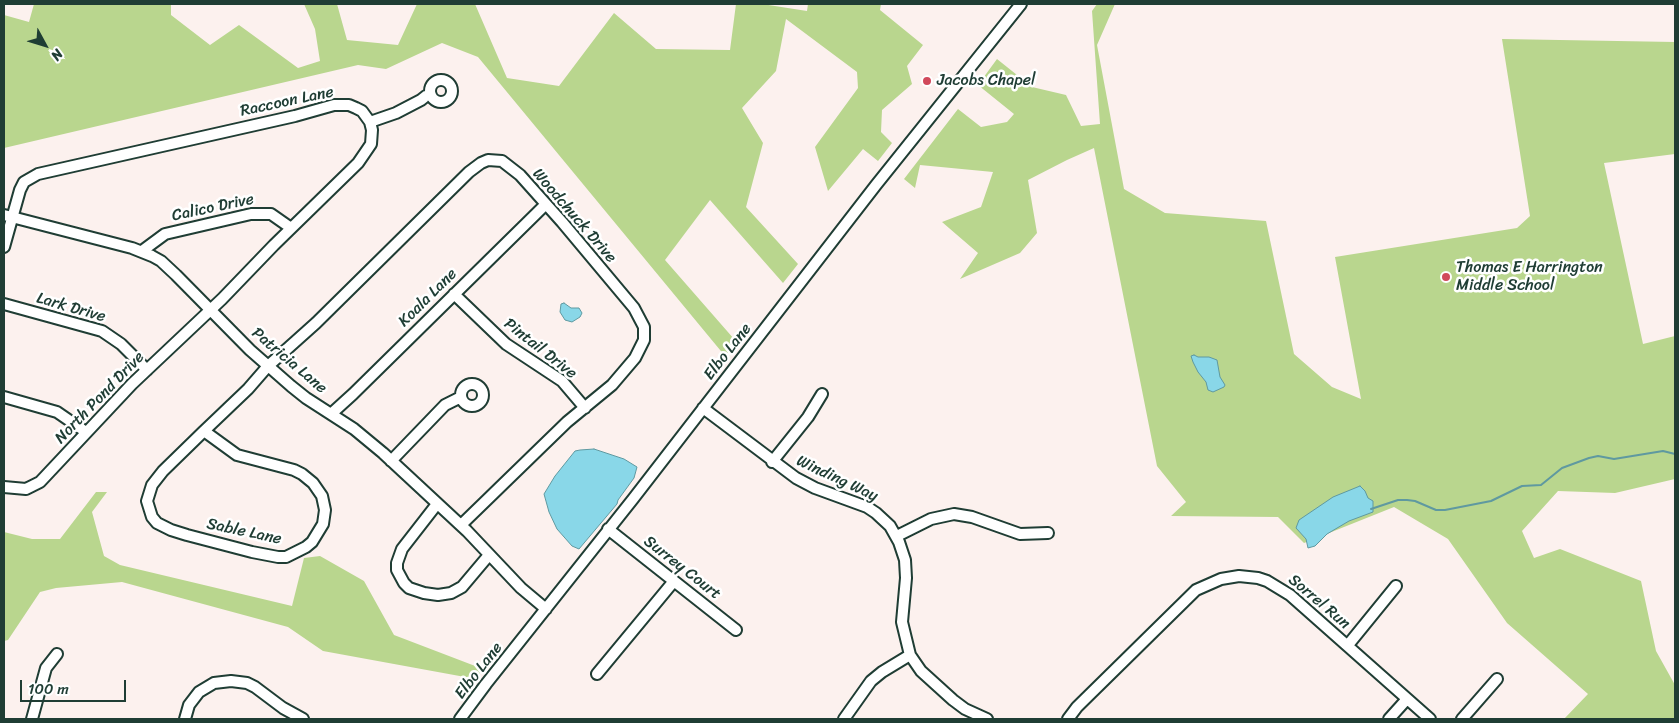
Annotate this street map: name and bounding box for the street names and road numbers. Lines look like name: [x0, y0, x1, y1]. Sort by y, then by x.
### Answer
street label: Raccoon Lane: [239, 83, 335, 121]
street label: Woodchuck Drive: [528, 165, 620, 267]
street label: Calico Drive: [170, 190, 256, 226]
street label: Koala Lane: [395, 265, 461, 331]
street label: Lark Drive: [34, 289, 108, 327]
street label: Pintail Drive: [500, 315, 580, 383]
street label: Elbo Lane: [700, 320, 756, 384]
street label: Patricia Lane: [247, 324, 331, 398]
street label: North Pond Drive: [51, 348, 149, 448]
street label: Winding Way: [793, 452, 881, 506]
street label: Sable Lane: [205, 515, 283, 549]
street label: Surrey Court: [640, 532, 724, 604]
street label: Sorrel Run: [1284, 570, 1354, 634]
street label: Elbo Lane: [451, 639, 507, 703]

